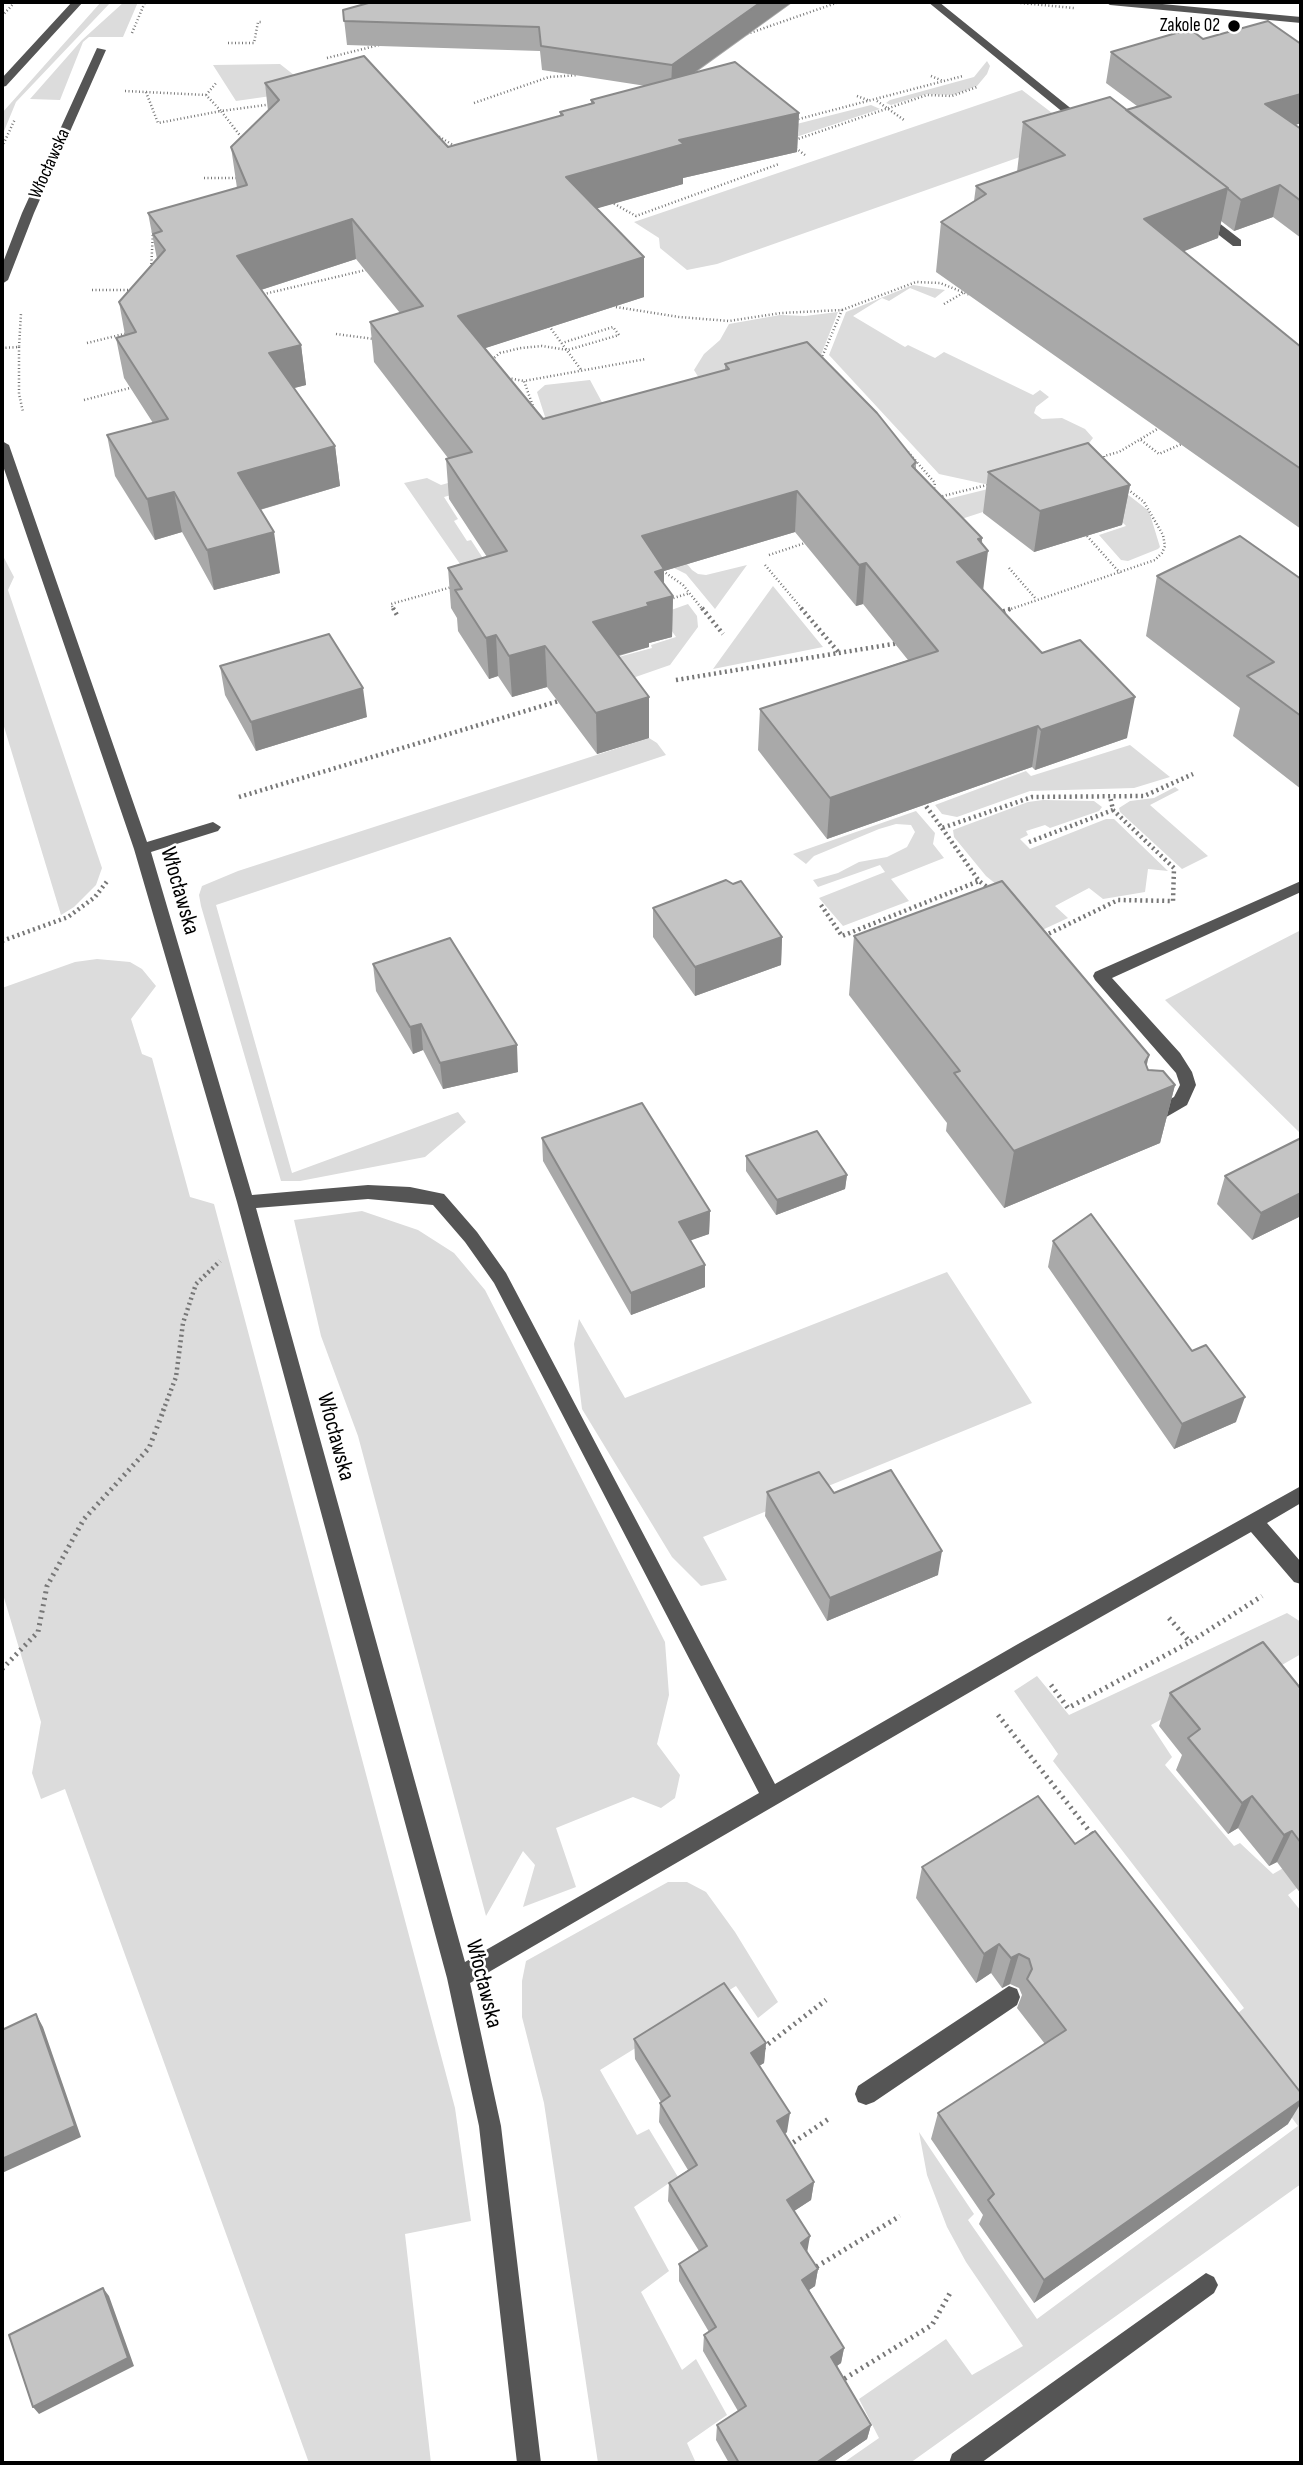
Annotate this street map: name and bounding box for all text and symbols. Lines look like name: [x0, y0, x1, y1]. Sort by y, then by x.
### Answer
place label: Zakole 02: [1160, 15, 1220, 37]
marker: Zakole 02: [1226, 18, 1242, 34]
street label: Włocławska: [24, 125, 76, 203]
street label: Włocławska: [153, 844, 205, 938]
street label: Włocławska: [310, 1390, 360, 1484]
street label: Włocławska: [459, 1937, 507, 2031]

